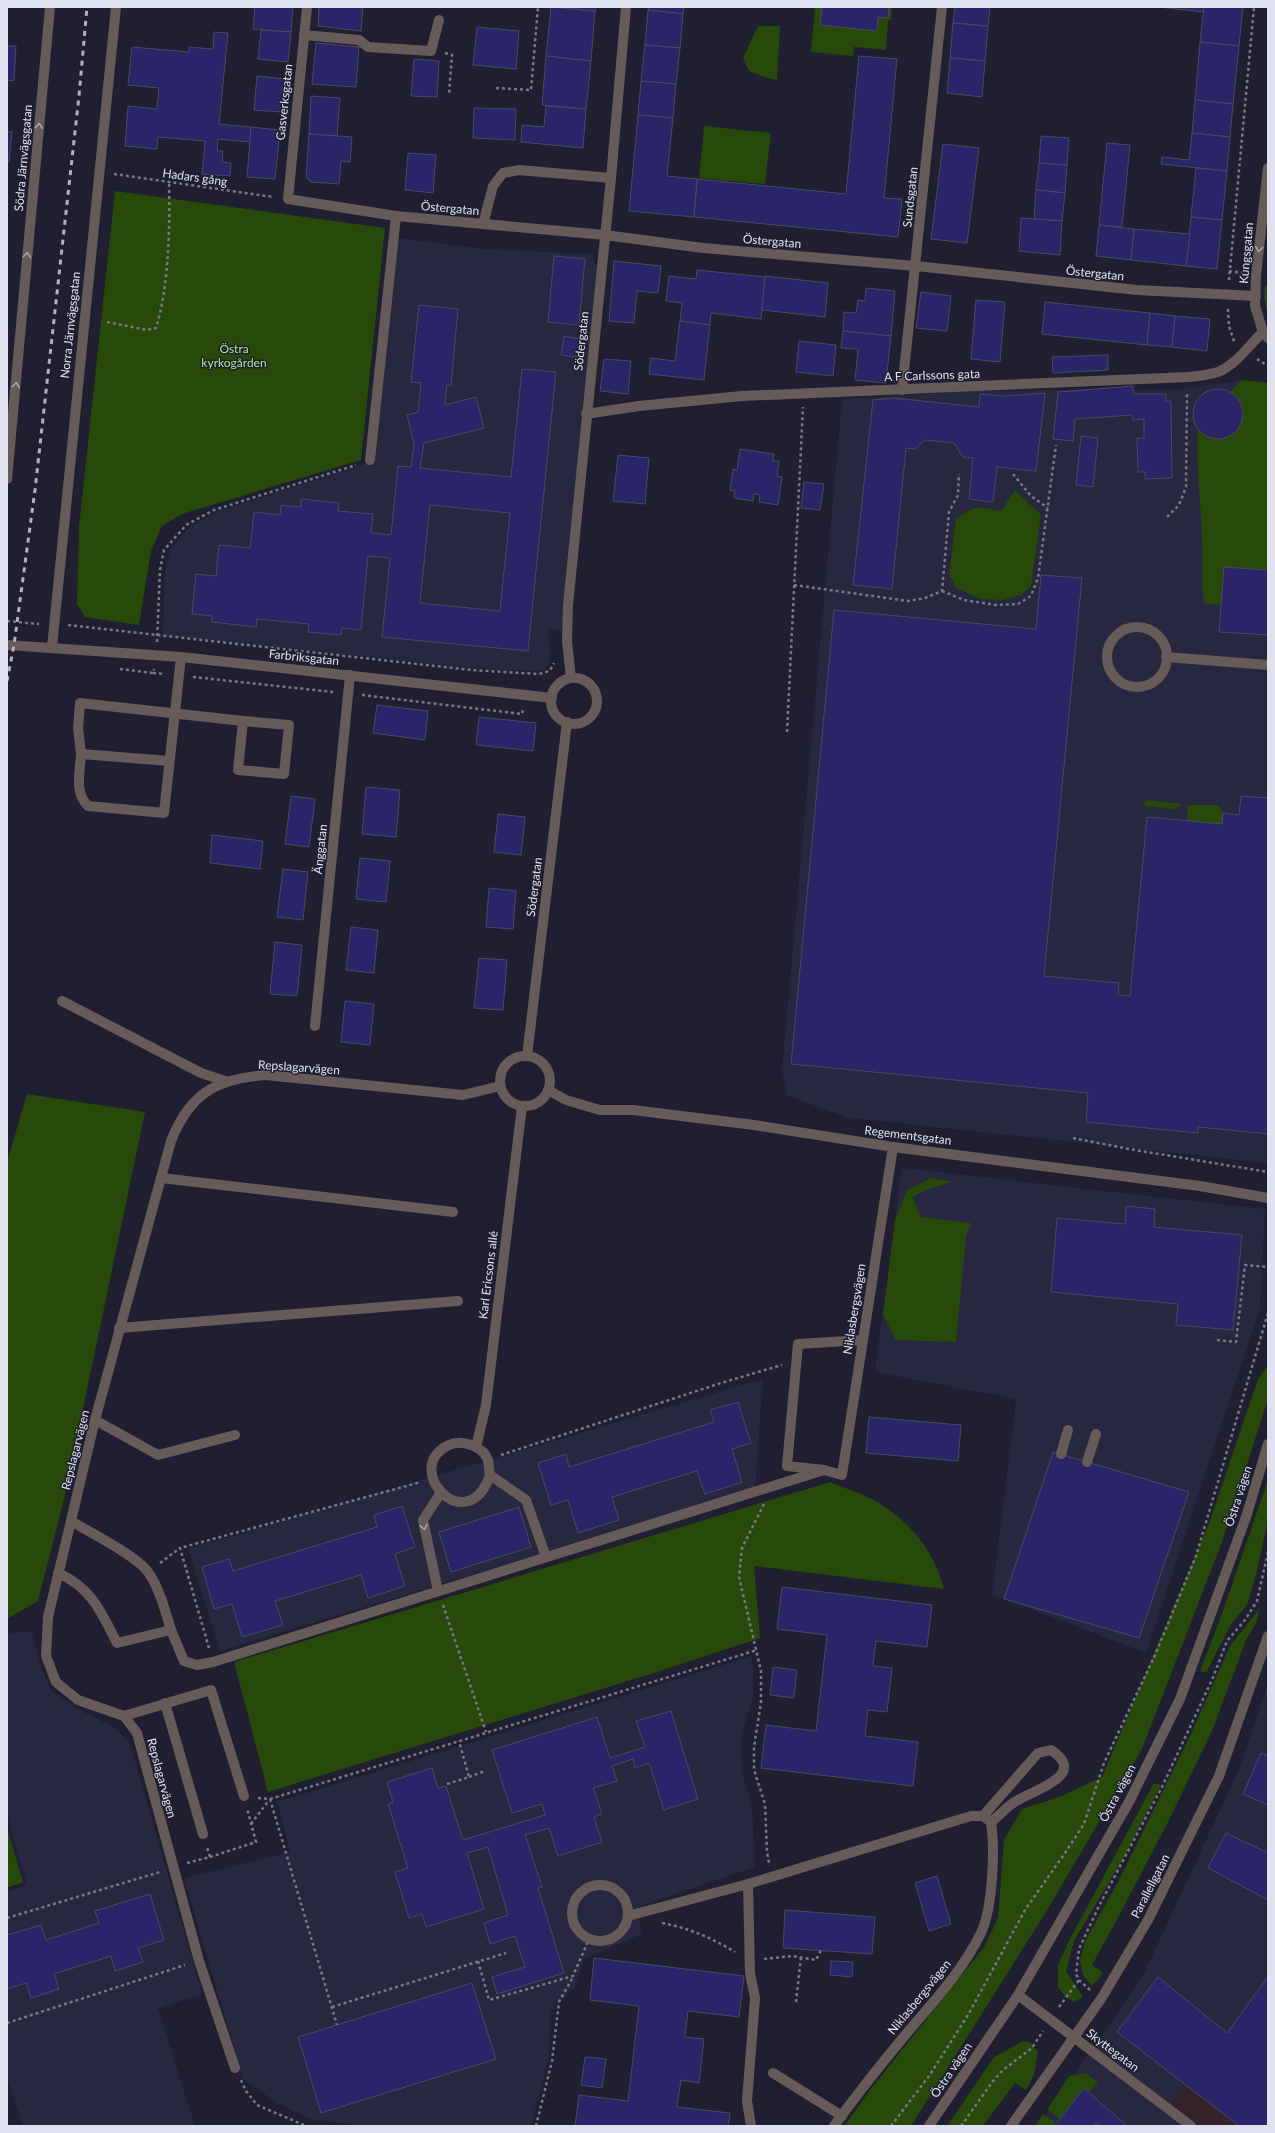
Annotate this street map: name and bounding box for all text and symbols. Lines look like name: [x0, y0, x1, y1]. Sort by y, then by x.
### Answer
street label: Gasverksgatan: [273, 63, 295, 141]
street label: Södra Järnvägsgatan: [11, 104, 35, 212]
one-way arrow: [34, 123, 43, 129]
street label: Hadars gång: [162, 165, 228, 189]
street label: Sundsgatan: [899, 166, 921, 228]
street label: Östergatan: [420, 198, 480, 218]
street label: Kungsgatan: [1236, 222, 1256, 284]
street label: Östergatan: [742, 231, 802, 251]
one-way arrow: [1255, 246, 1264, 252]
one-way arrow: [23, 252, 32, 258]
street label: Östergatan: [1065, 262, 1125, 284]
street label: Norra Järnvägsgatan: [57, 271, 83, 379]
street label: Södergatan: [570, 311, 592, 371]
park label: Östra kyrkogården: [201, 341, 267, 370]
street label: A F Carlssons gata: [884, 366, 980, 384]
one-way arrow: [11, 382, 20, 388]
street label: Farbriksgatan: [268, 646, 340, 668]
street label: Änggatan: [310, 823, 330, 875]
street label: Södergatan: [523, 856, 545, 918]
street label: Repslagarvägen: [258, 1057, 340, 1077]
street label: Regementsgatan: [864, 1122, 952, 1148]
street label: Karl Ericsons allé: [475, 1230, 501, 1320]
street label: Niklasbergsvägen: [839, 1262, 869, 1356]
street label: Repslagarvägen: [58, 1408, 92, 1492]
street label: Östra vägen: [1221, 1464, 1255, 1528]
one-way arrow: [420, 1524, 428, 1530]
street label: Repslagarvägen: [144, 1736, 180, 1820]
street label: Östra vägen: [1096, 1762, 1138, 1824]
street label: Parallellgatan: [1127, 1851, 1173, 1921]
street label: Niklasbergsvägen: [884, 1957, 954, 2037]
street label: Skyttegatan: [1084, 2025, 1142, 2075]
street label: Östra vägen: [927, 2040, 975, 2100]

